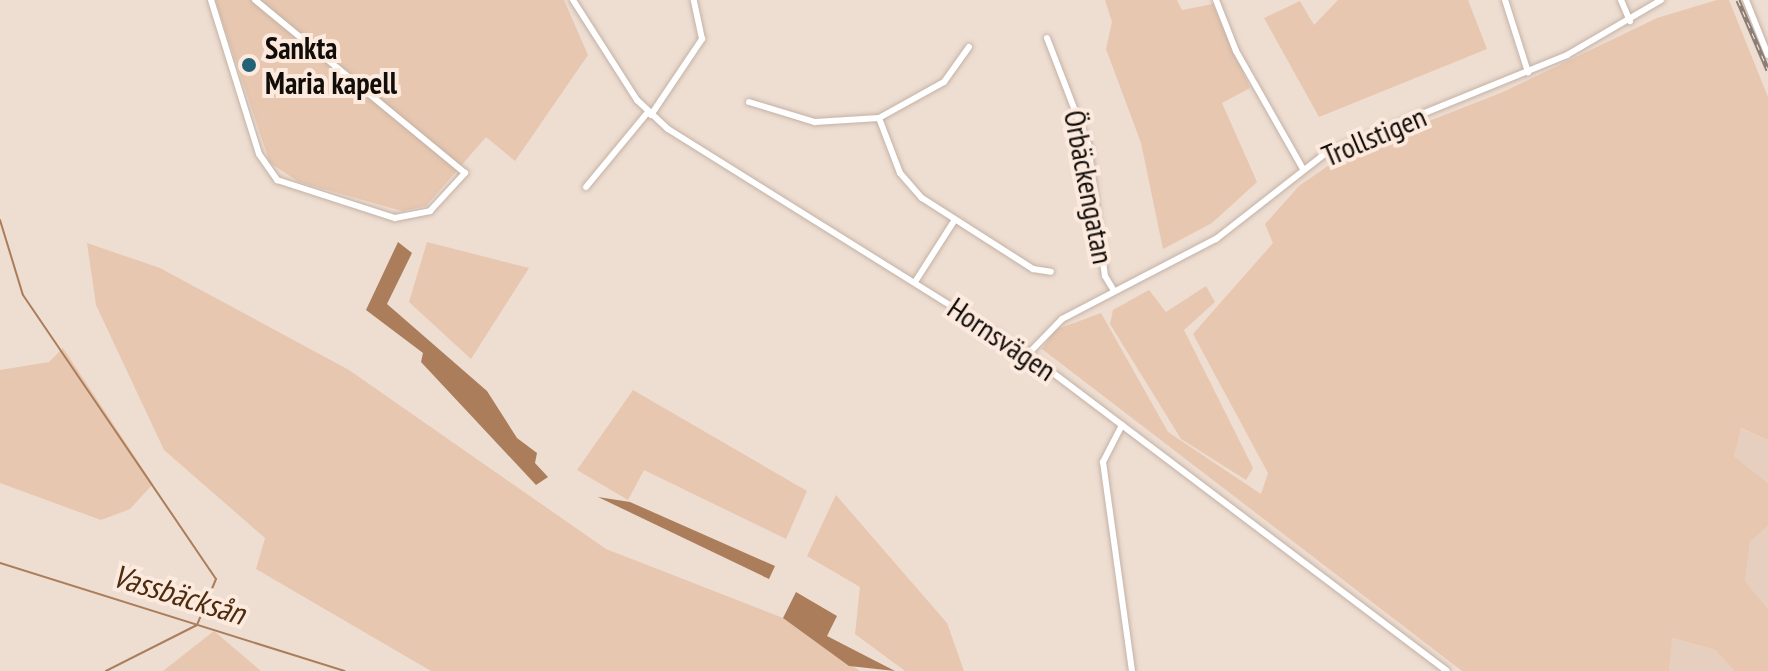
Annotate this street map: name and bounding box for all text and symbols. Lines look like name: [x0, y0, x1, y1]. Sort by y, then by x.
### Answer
place label: Sankta Maria kapell: [265, 30, 397, 100]
marker: Sankta Maria kapell: [240, 56, 258, 74]
street label: Trollstigen: [1317, 98, 1431, 174]
street label: Örbäckengatan: [1056, 107, 1122, 267]
street label: Hornsvägen: [941, 290, 1063, 388]
water label: Vassbäcksån: [108, 556, 250, 632]

